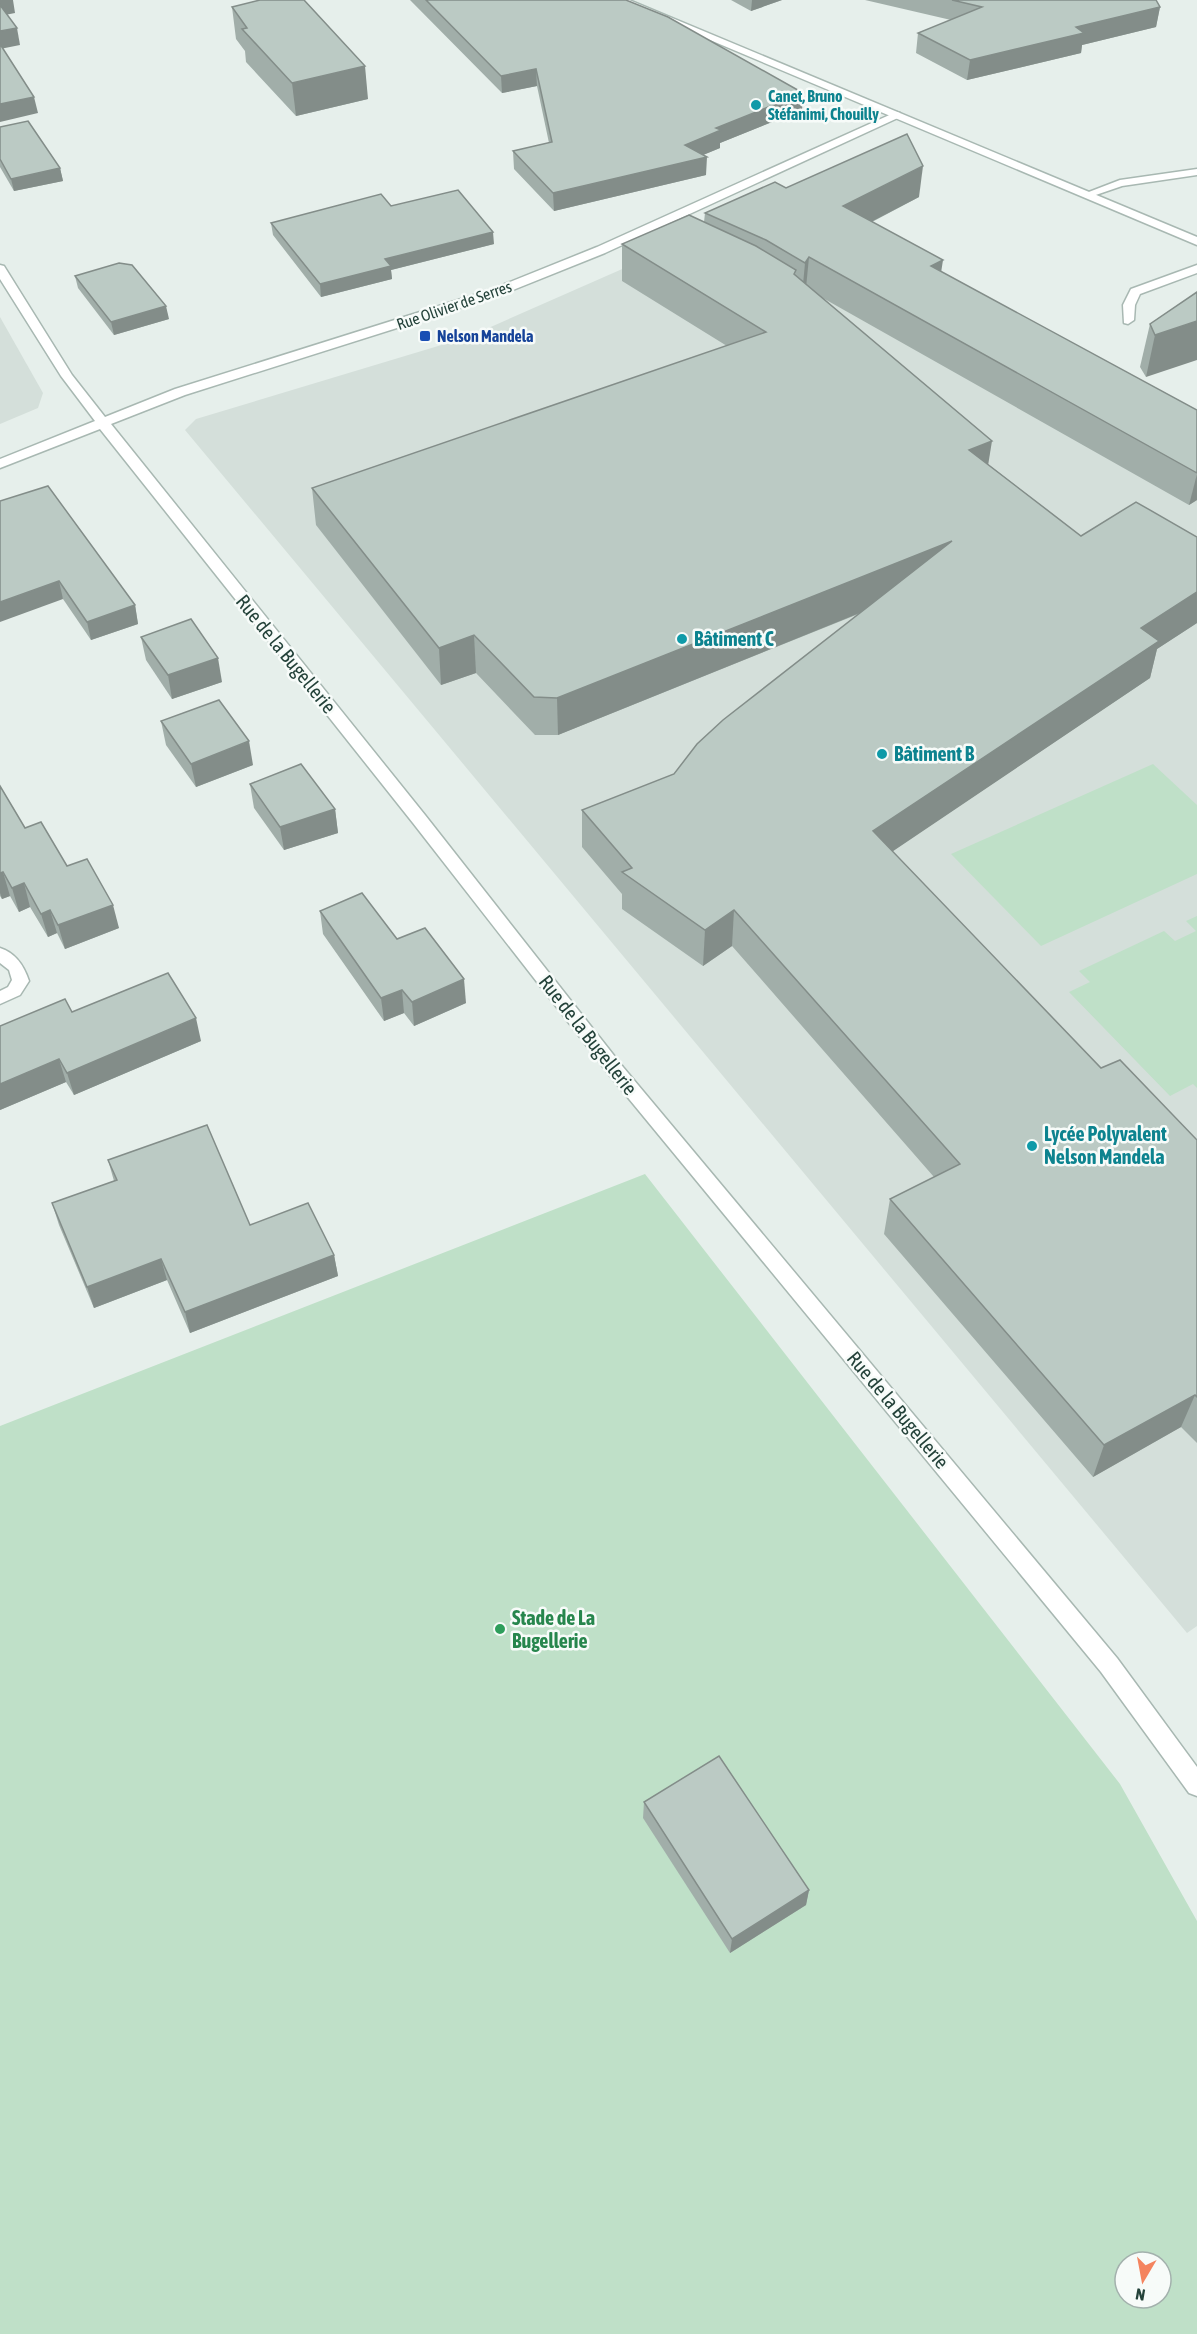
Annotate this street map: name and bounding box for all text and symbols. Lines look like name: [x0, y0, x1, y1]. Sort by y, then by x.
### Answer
place label: Canet, Bruno Stéfanimi, Chouilly: [768, 87, 879, 123]
marker: Canet, Bruno Stéfanimi, Chouilly: [749, 98, 763, 112]
street label: Rue Olivier de Serres: [394, 277, 514, 333]
place label: Nelson Mandela: [437, 327, 534, 345]
marker: Nelson Mandela: [418, 329, 432, 343]
street label: Rue de la Bugellerie: [232, 590, 341, 718]
place label: Bâtiment C: [694, 627, 774, 650]
marker: Bâtiment C: [675, 632, 689, 646]
place label: Bâtiment B: [894, 742, 975, 765]
marker: Bâtiment B: [875, 747, 889, 761]
street label: Rue de la Bugellerie: [535, 970, 642, 1099]
place label: Lycée Polyvalent Nelson Mandela: [1044, 1122, 1167, 1168]
marker: Lycée Polyvalent Nelson Mandela: [1025, 1139, 1039, 1153]
street label: Rue de la Bugellerie: [843, 1347, 954, 1473]
place label: Stade de La Bugellerie: [512, 1606, 595, 1652]
marker: Stade de La Bugellerie: [493, 1622, 507, 1636]
north arrow: [1113, 2250, 1173, 2310]
text: N: [1134, 2285, 1147, 2304]

